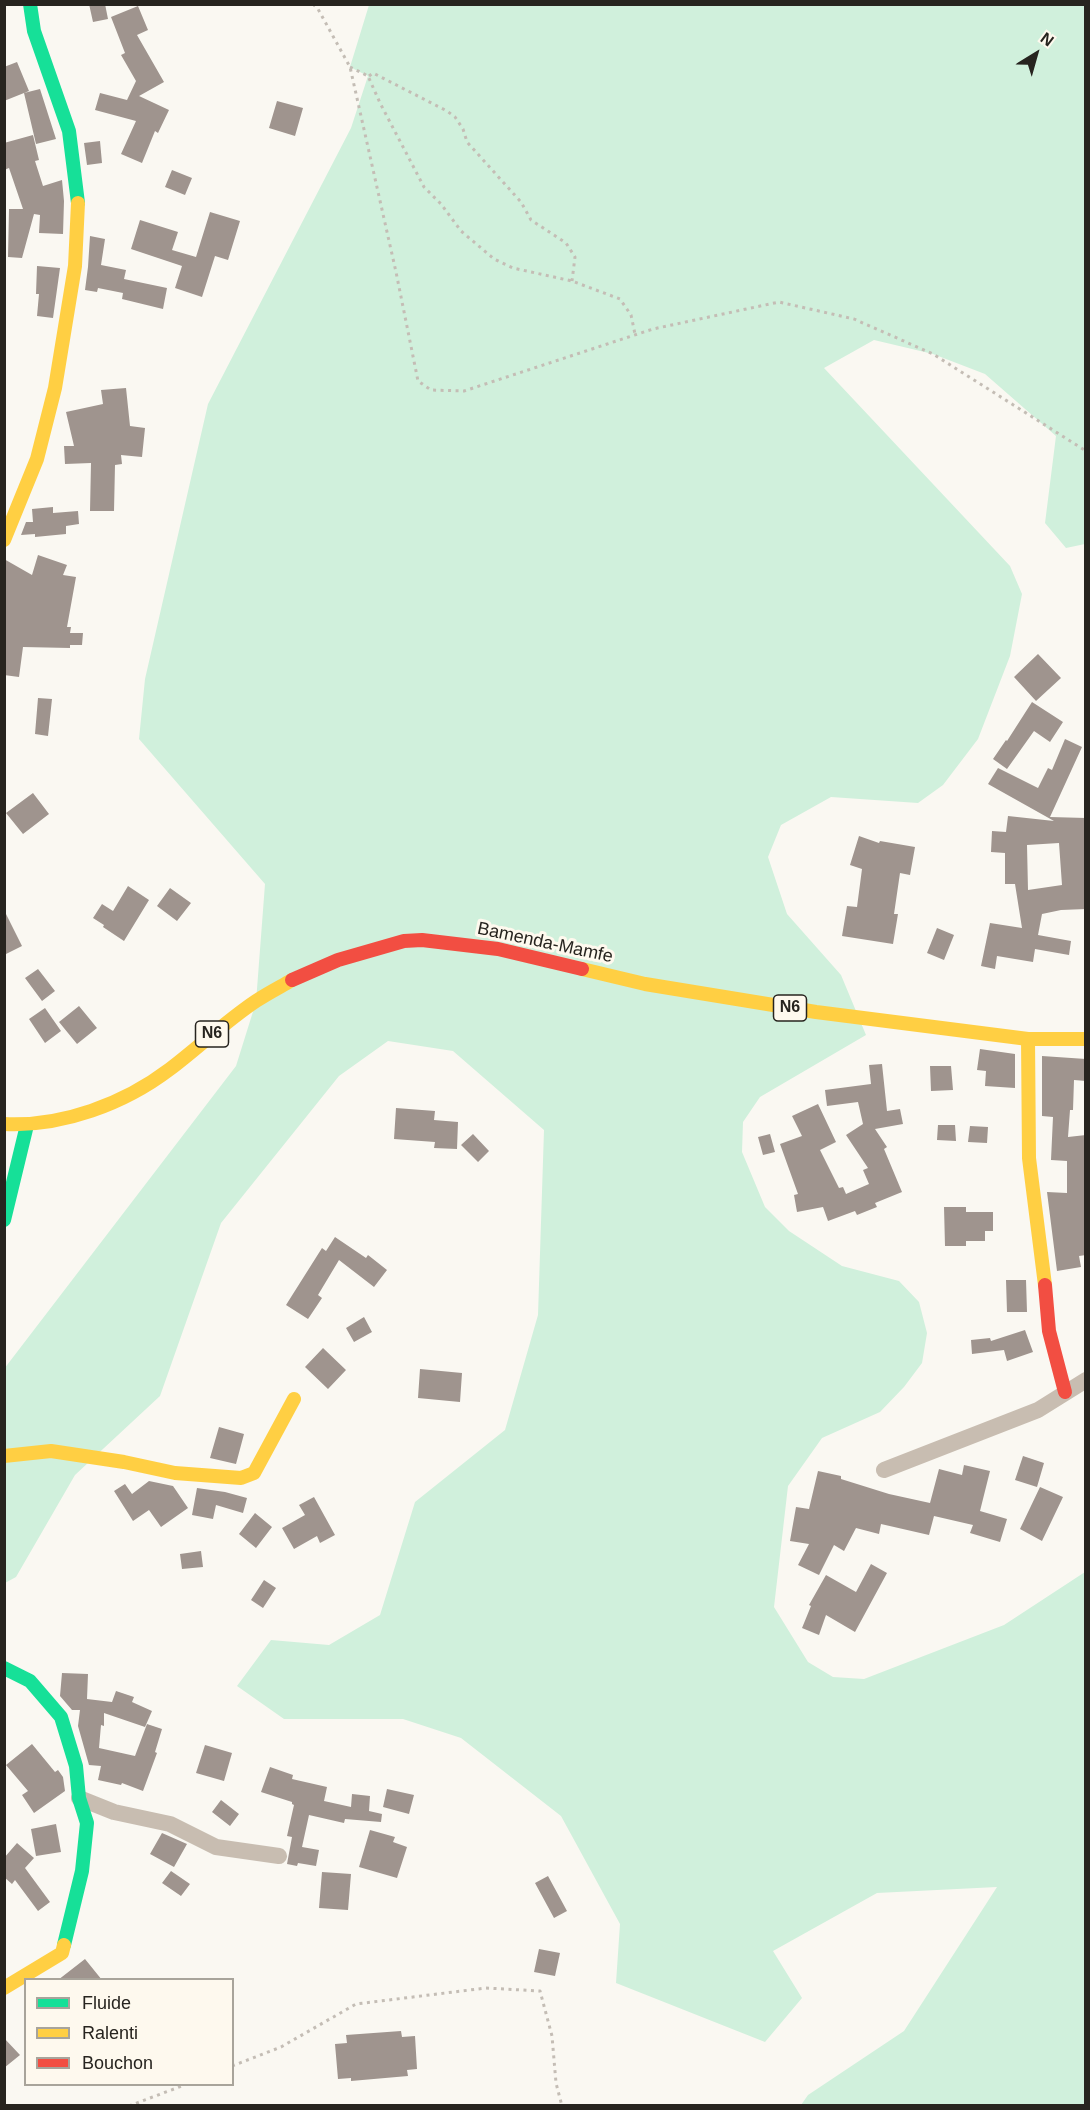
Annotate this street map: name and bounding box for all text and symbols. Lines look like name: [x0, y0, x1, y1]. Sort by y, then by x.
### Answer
north arrow: [1006, 24, 1066, 84]
text: N: [1037, 29, 1057, 49]
street label: Bamenda-Mamfe: [475, 918, 615, 968]
road number: N6: [774, 995, 806, 1021]
road number: N6: [196, 1021, 228, 1047]
legend: [24, 1978, 234, 2086]
text: Fluide: [82, 1993, 131, 2013]
text: Ralenti: [82, 2023, 138, 2043]
text: Bouchon: [82, 2053, 153, 2073]

